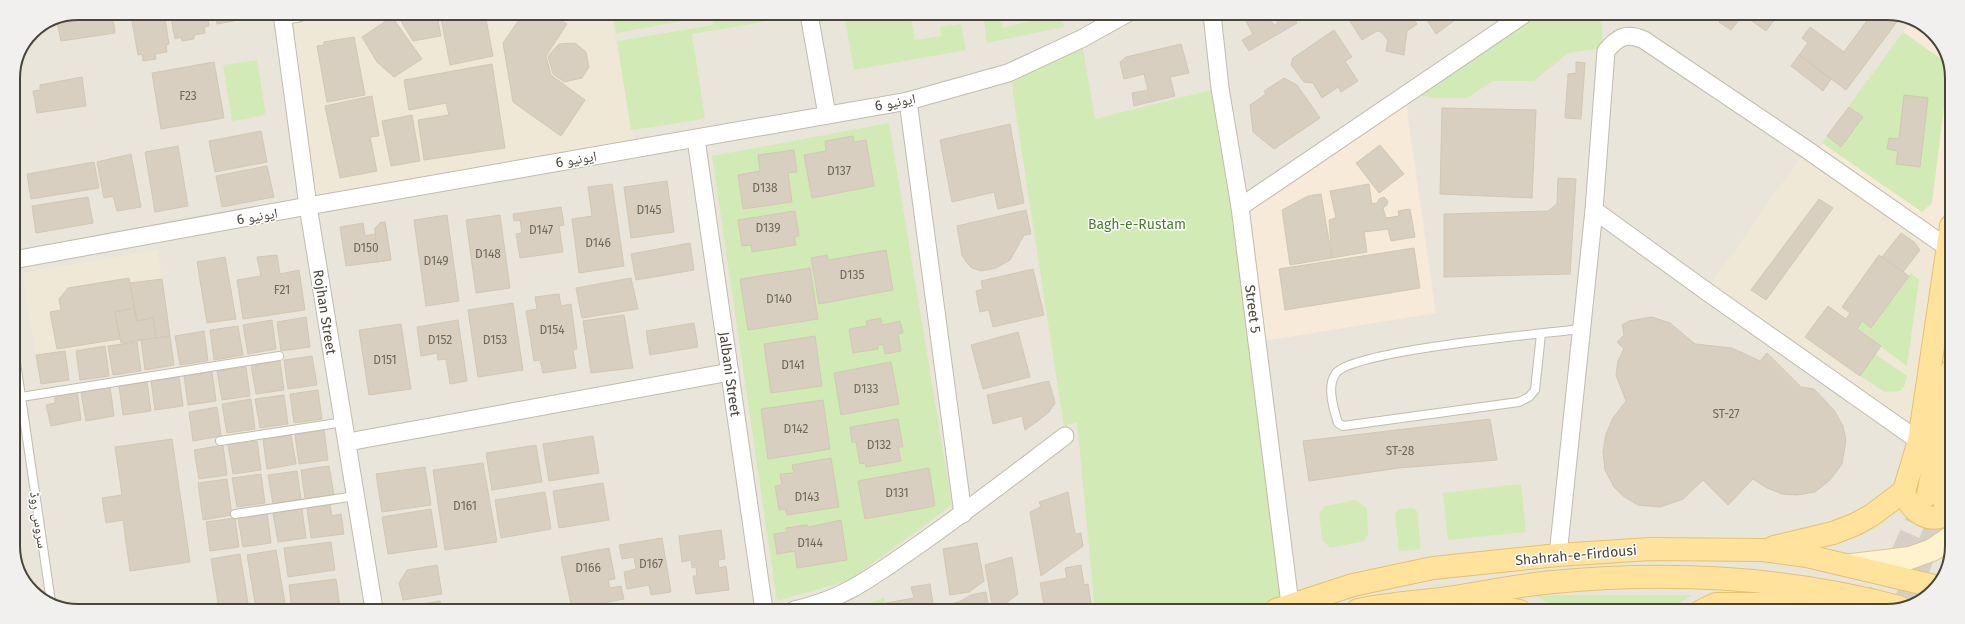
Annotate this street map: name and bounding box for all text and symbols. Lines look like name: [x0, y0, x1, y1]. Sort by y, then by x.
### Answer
house number: F23: [179, 89, 197, 103]
street label: ایونیو 6: [873, 90, 917, 115]
street label: ایونیو 6: [554, 148, 598, 171]
house number: D137: [827, 164, 851, 178]
house number: D138: [752, 181, 778, 195]
house number: D145: [636, 203, 662, 217]
street label: ایونیو 6: [235, 205, 279, 228]
park label: Bagh-e-Rustam: [1088, 216, 1186, 233]
house number: D139: [756, 221, 780, 235]
house number: D147: [529, 223, 553, 237]
house number: D146: [585, 236, 611, 250]
house number: D150: [353, 241, 379, 255]
house number: D148: [475, 247, 501, 261]
house number: D149: [423, 254, 449, 268]
street label: Rojhan Street: [309, 268, 340, 357]
house number: D135: [840, 268, 864, 282]
house number: F21: [274, 283, 290, 297]
street label: Street 5: [1241, 284, 1264, 334]
house number: D140: [766, 292, 792, 306]
house number: D154: [539, 323, 565, 337]
street label: Jalbani Street: [715, 331, 744, 419]
house number: D152: [428, 333, 452, 347]
house number: D153: [483, 333, 507, 347]
house number: D151: [373, 353, 397, 367]
house number: D141: [781, 358, 805, 372]
house number: D133: [854, 382, 878, 396]
house number: ST-27: [1712, 407, 1740, 421]
house number: D142: [784, 422, 808, 436]
house number: D132: [867, 438, 891, 452]
house number: ST-28: [1386, 444, 1415, 458]
house number: D131: [885, 486, 909, 500]
house number: D143: [795, 490, 819, 504]
street label: سروس روڈ: [26, 491, 51, 550]
house number: D161: [453, 499, 477, 513]
house number: D144: [797, 536, 823, 550]
street label: Shahrah-e-Firdousi: [1515, 542, 1637, 569]
house number: D167: [639, 557, 663, 571]
house number: D166: [575, 561, 601, 575]

